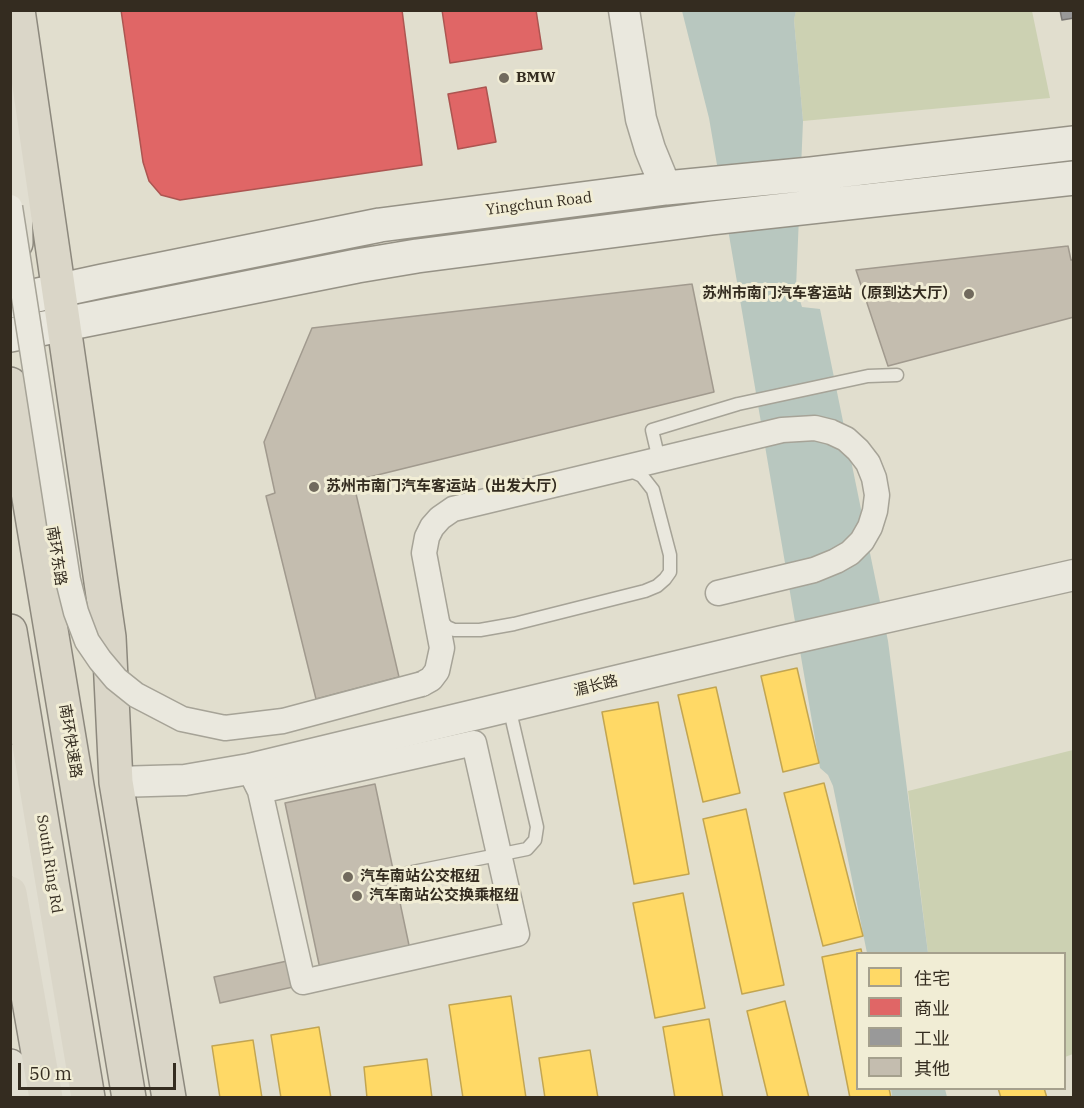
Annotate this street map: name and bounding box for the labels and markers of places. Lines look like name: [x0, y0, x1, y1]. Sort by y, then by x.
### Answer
place label: BMW: [516, 69, 555, 87]
marker: BMW: [497, 71, 511, 85]
place label: 苏州市南门汽车客运站（原到达大厅）: [702, 285, 957, 303]
marker: 苏州市南门汽车客运站（原到达大厅）: [962, 287, 976, 301]
place label: 苏州市南门汽车客运站（出发大厅）: [326, 478, 566, 496]
marker: 苏州市南门汽车客运站（出发大厅）: [307, 480, 321, 494]
place label: 汽车南站公交枢纽: [360, 868, 480, 886]
marker: 汽车南站公交枢纽: [341, 870, 355, 884]
place label: 汽车南站公交换乘枢纽: [369, 887, 519, 905]
marker: 汽车南站公交换乘枢纽: [350, 889, 364, 903]

